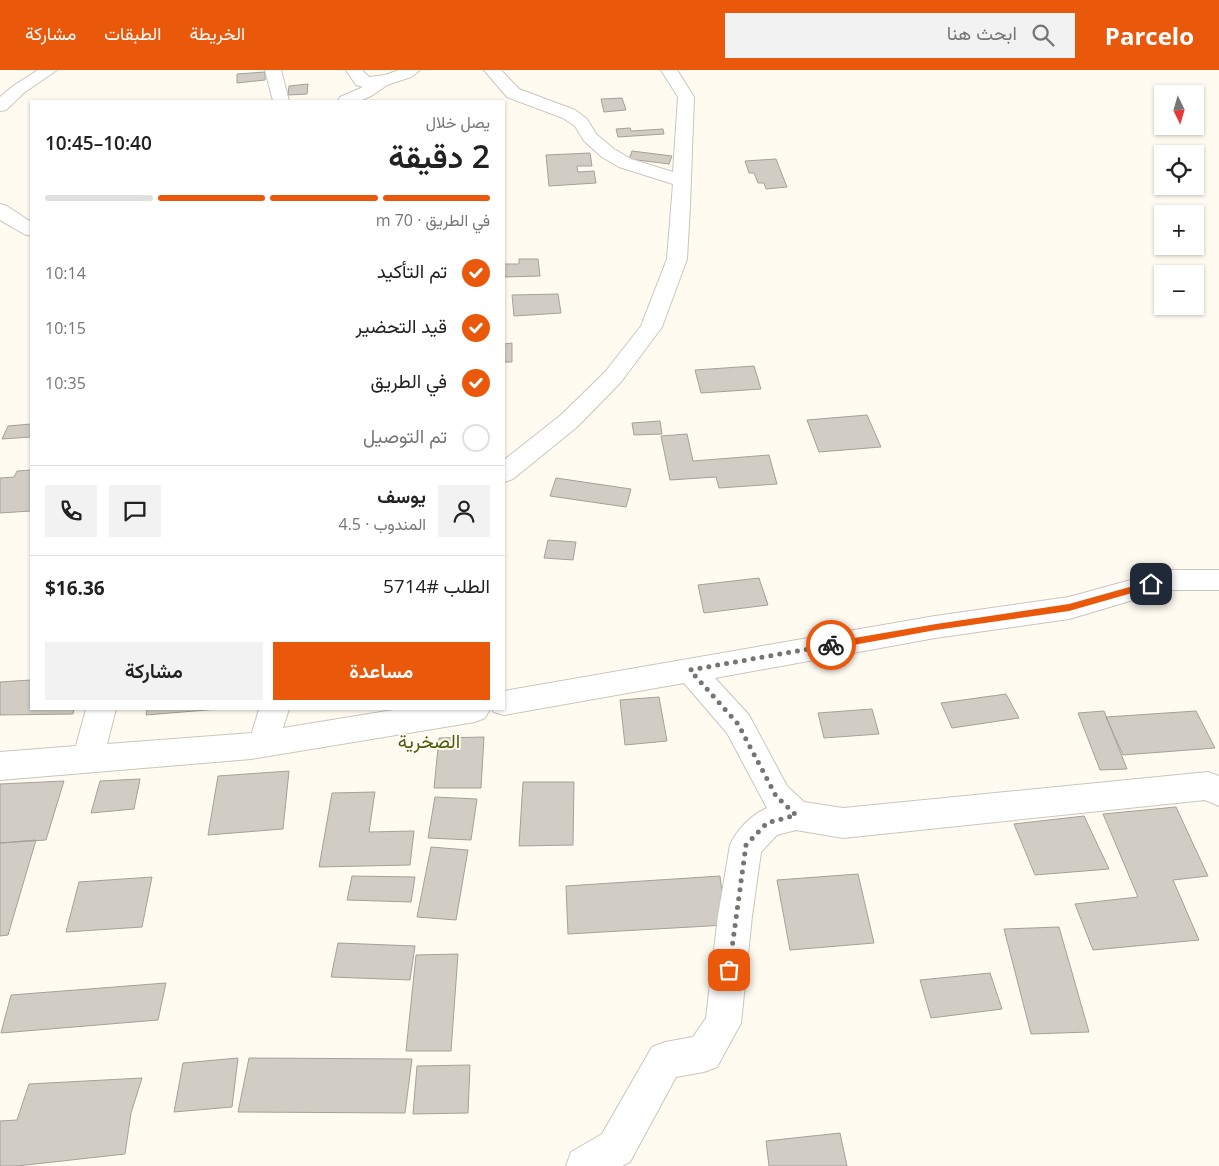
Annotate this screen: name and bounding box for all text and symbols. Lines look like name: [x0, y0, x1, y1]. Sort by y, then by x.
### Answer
search box: [725, 13, 1075, 58]
text: Parcelo: [1105, 19, 1194, 52]
text: ابحث هنا: [947, 20, 1017, 46]
text: مشاركة: [25, 21, 76, 45]
text: الطبقات: [104, 21, 161, 45]
text: الخريطة: [189, 21, 245, 45]
icon: search: [1029, 21, 1057, 49]
north arrow: [1154, 85, 1204, 135]
map controls: [1154, 85, 1204, 315]
text: يصل خلال: [426, 111, 490, 133]
text: 10:40–10:45: [45, 130, 152, 156]
text: 2 دقيقة: [388, 134, 490, 177]
button: locate: [1154, 145, 1204, 195]
button: +: [1154, 205, 1204, 255]
text: في الطريق · 70 m: [376, 209, 490, 231]
text: تم التأكيد: [377, 258, 447, 284]
icon: check: [462, 259, 490, 287]
text: 10:14: [45, 262, 86, 284]
button: −: [1154, 265, 1204, 315]
text: قيد التحضير: [356, 313, 447, 339]
icon: check: [462, 314, 490, 342]
text: 10:15: [45, 317, 86, 339]
text: في الطريق: [370, 368, 447, 394]
icon: check: [462, 369, 490, 397]
text: 10:35: [45, 372, 86, 394]
text: تم التوصيل: [363, 423, 447, 449]
text: يوسف: [377, 483, 426, 509]
button: phone: [45, 485, 97, 537]
button: chat: [109, 485, 161, 537]
button: person: [438, 485, 490, 537]
text: المندوب · 4.5: [338, 513, 426, 535]
pin: [1130, 563, 1172, 605]
icon: home: [1137, 570, 1165, 598]
text: الطلب #5714: [383, 573, 490, 599]
text: $16.36: [45, 575, 105, 601]
courier: [806, 620, 856, 670]
icon: bike: [817, 631, 845, 659]
button: مشاركة: [45, 642, 263, 700]
button: مساعدة: [273, 642, 490, 700]
district label: الصخرية: [398, 728, 460, 754]
pin: [708, 949, 750, 991]
icon: bag: [715, 956, 743, 984]

